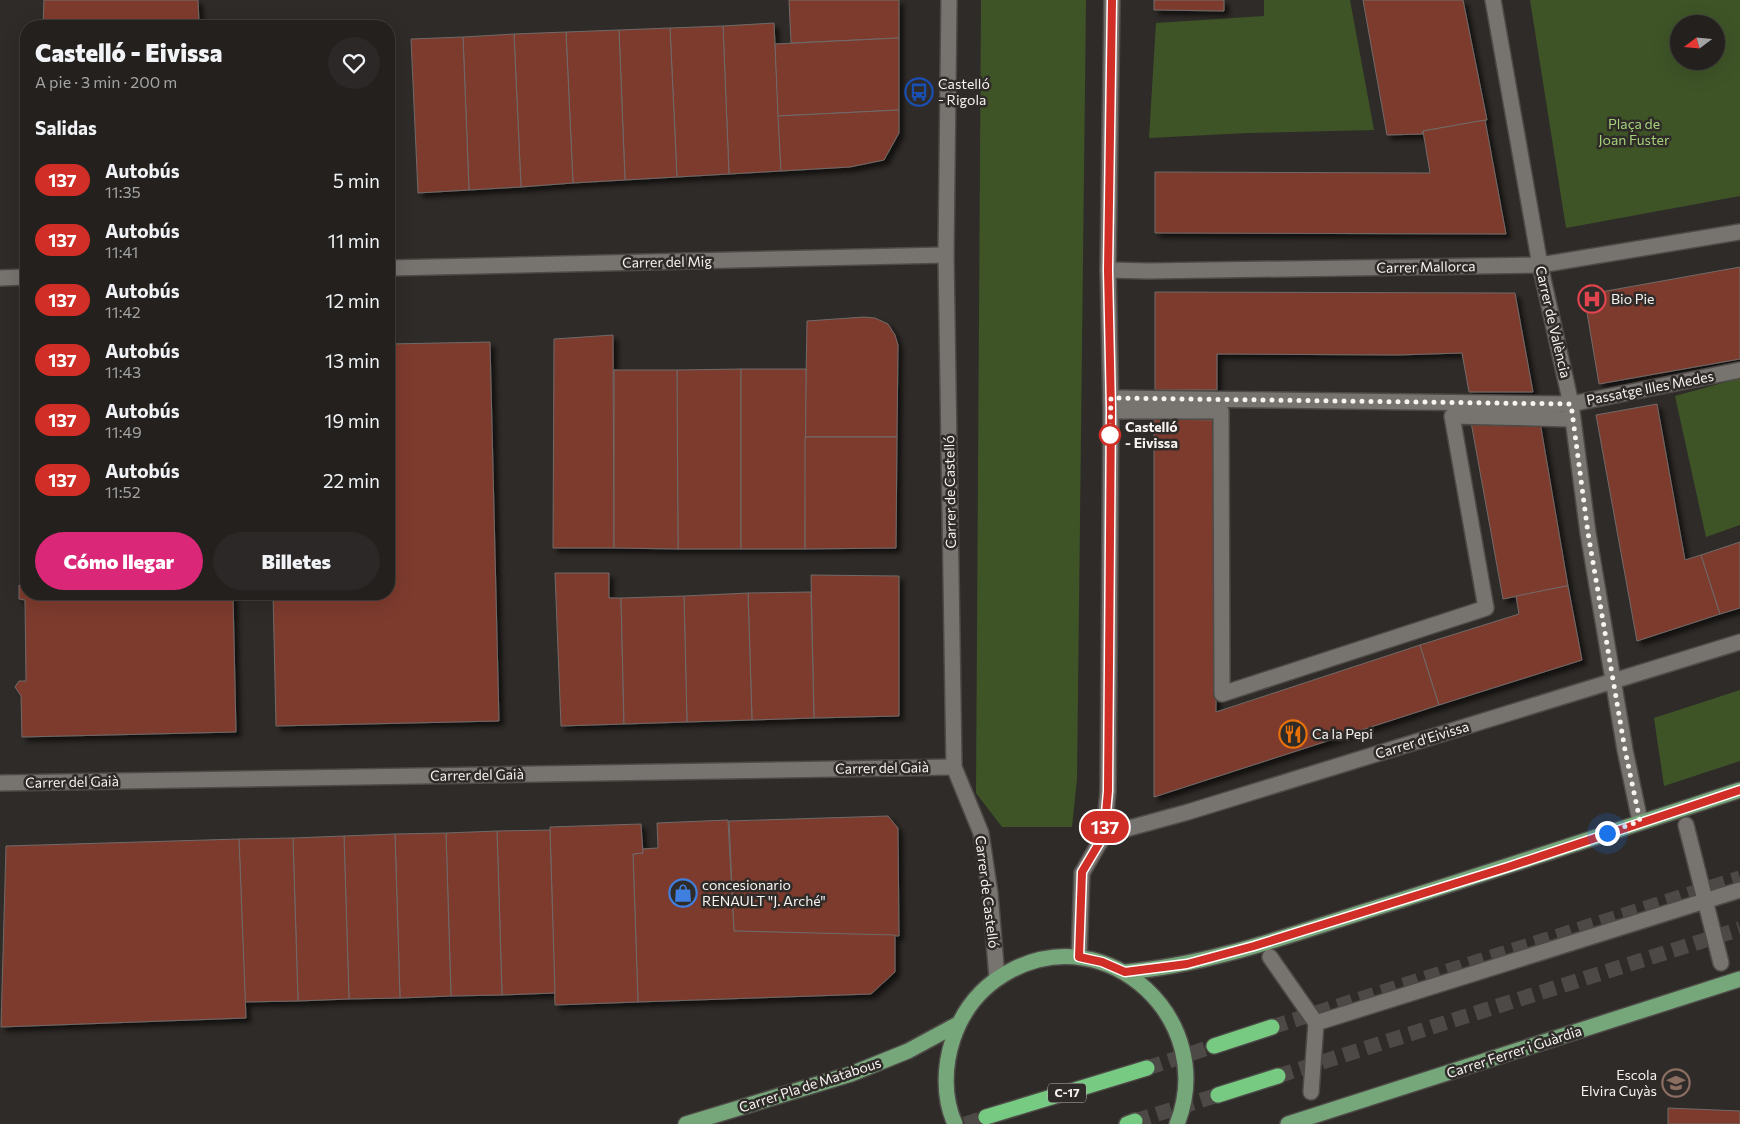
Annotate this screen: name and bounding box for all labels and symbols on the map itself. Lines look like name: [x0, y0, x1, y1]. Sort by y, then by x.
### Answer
north arrow: [1670, 15, 1725, 70]
place label: Castelló - Rigola: [938, 75, 990, 108]
bus stop icon: Castelló - Rigola: [904, 77, 934, 107]
park label: Plaça de Joan Fuster: [1598, 115, 1670, 148]
street label: Carrer del Mig: [622, 252, 712, 271]
street label: Carrer Mallorca: [1376, 257, 1476, 276]
street label: Carrer de València: [1532, 264, 1575, 380]
hospital icon: Bio Pie: [1577, 284, 1607, 314]
place label: Bio Pie: [1611, 290, 1654, 307]
street label: Passatge Illes Medes: [1585, 367, 1715, 408]
place label: Castelló - Eivissa: [1125, 418, 1178, 451]
marker: Castelló - Eivissa: [1099, 424, 1121, 446]
street label: Carrer de Castelló: [940, 435, 959, 549]
street label: Carrer d'Eivissa: [1373, 717, 1471, 762]
restaurant icon: Ca la Pepi: [1278, 719, 1308, 749]
place label: Ca la Pepi: [1312, 725, 1373, 742]
street label: Carrer del Gaià: [835, 758, 929, 777]
street label: Carrer del Gaià: [430, 765, 524, 784]
street label: Carrer del Gaià: [25, 772, 119, 791]
line badge: 137: [1076, 811, 1134, 843]
your location: [1595, 821, 1620, 846]
street label: Carrer de Castelló: [972, 835, 1003, 949]
place label: concesionario RENAULT "J. Arché": [702, 876, 826, 909]
shop icon: concesionario RENAULT "J. Arché": [668, 878, 698, 908]
street label: Carrer Ferrer i Guàrdia: [1444, 1022, 1584, 1081]
street label: Carrer Pla de Matabous: [737, 1053, 883, 1116]
place label: Escola Elvira Cuyàs: [1581, 1066, 1657, 1099]
school or university icon: Escola Elvira Cuyàs: [1661, 1068, 1691, 1098]
road number: C-17: [1048, 1084, 1086, 1102]

